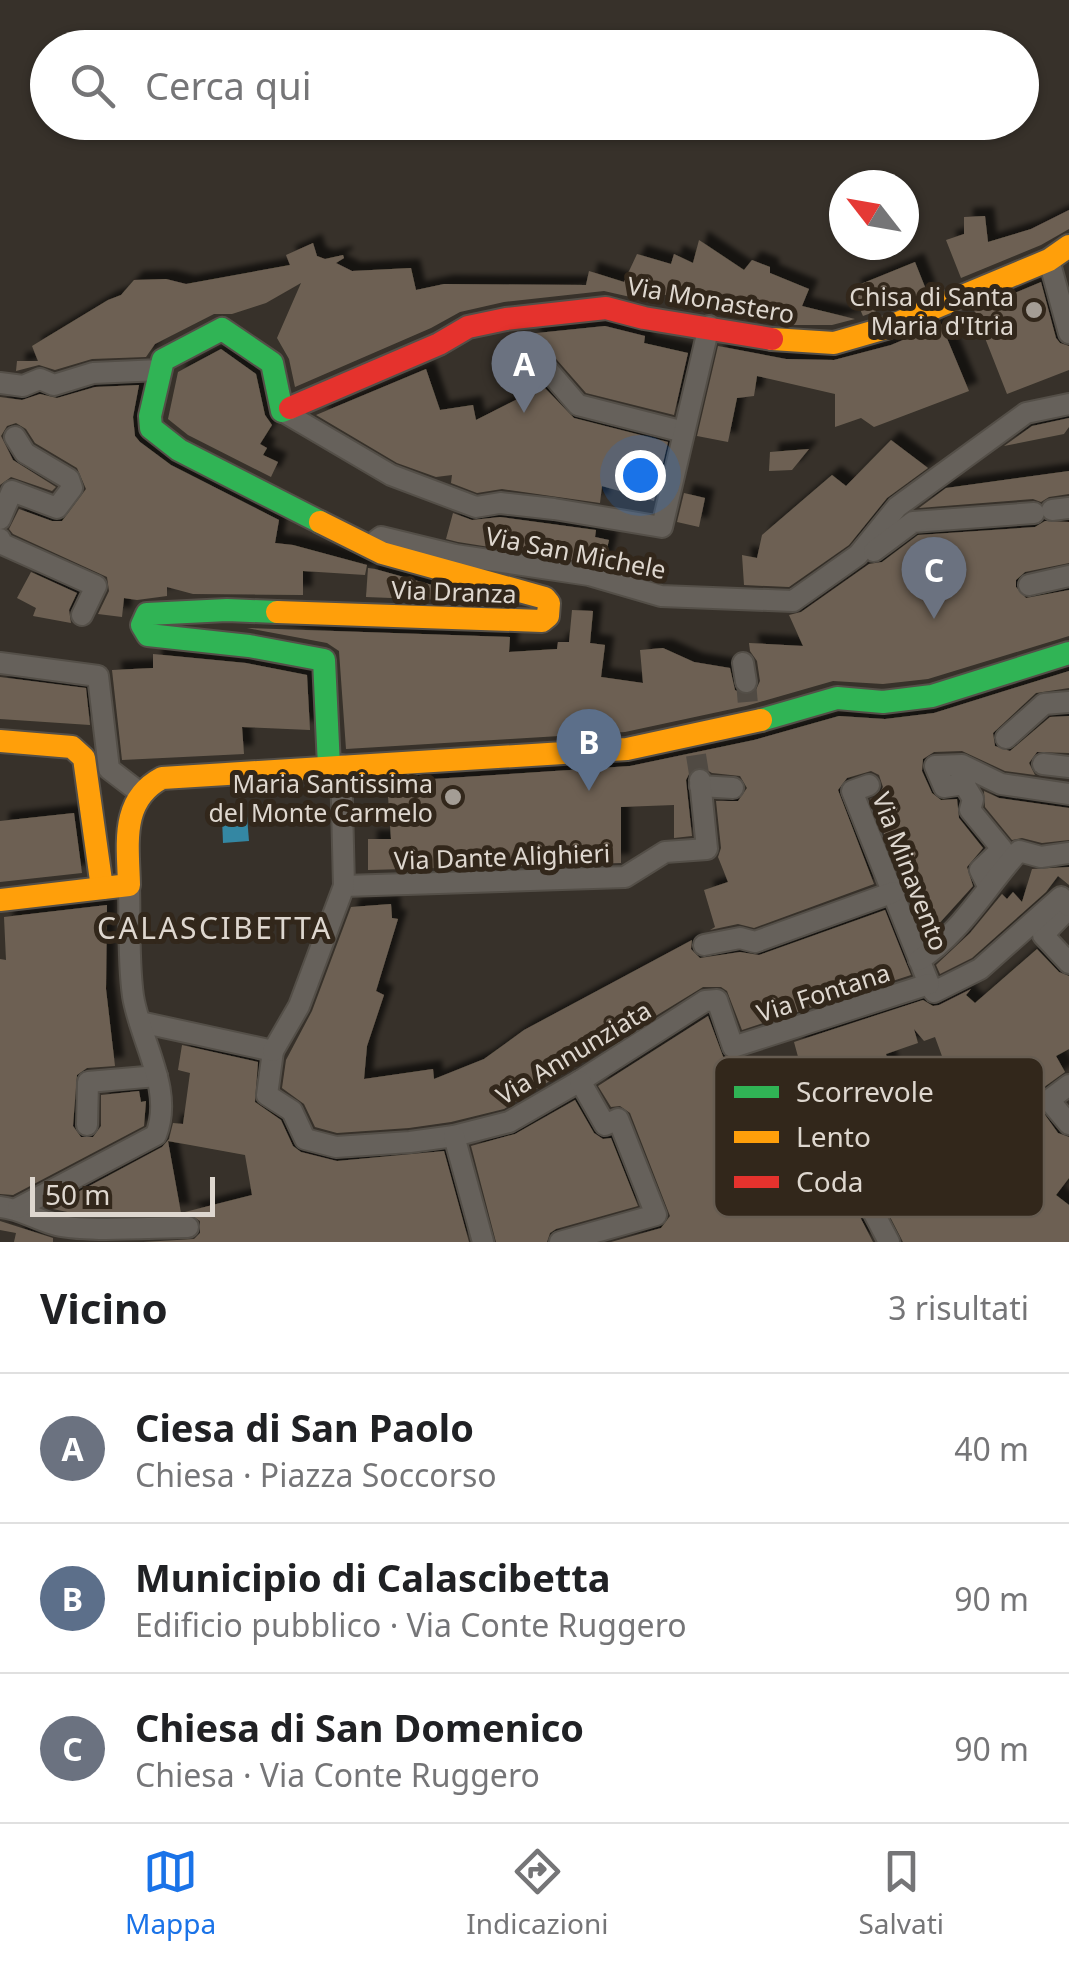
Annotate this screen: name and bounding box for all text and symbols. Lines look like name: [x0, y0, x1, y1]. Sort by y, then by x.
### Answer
search box: [30, 30, 1039, 140]
icon: search: [65, 58, 120, 113]
text: Cerca qui: [145, 59, 311, 111]
north arrow: [829, 170, 919, 260]
street label: Via Monastero: [625, 268, 797, 330]
place label: Chisa di Santa Maria d'Itria: [849, 279, 1014, 342]
marker: Chisa di Santa Maria d'Itria: [1023, 299, 1045, 321]
pin: A: [492, 330, 556, 413]
your location: [615, 450, 666, 501]
street label: Via San Michele: [483, 518, 669, 586]
pin: C: [902, 536, 966, 619]
street label: Via Dranza: [391, 572, 517, 610]
pin: B: [556, 708, 622, 791]
place label: Maria Santissima del Monte Carmelo: [208, 766, 433, 829]
marker: Maria Santissima del Monte Carmelo: [442, 786, 464, 808]
street label: Via Minavento: [865, 787, 957, 955]
street label: Via Dante Alighieri: [393, 835, 611, 877]
district label: CALASCIBETTA: [97, 907, 333, 948]
street label: Via Fontana: [752, 955, 894, 1029]
street label: Via Annunziata: [489, 992, 657, 1112]
legend: [714, 1057, 1044, 1217]
text: Scorrevole: [796, 1072, 934, 1110]
text: Lento: [796, 1117, 871, 1155]
text: Coda: [796, 1162, 864, 1200]
scale bar: [30, 1172, 215, 1216]
text: 50 m: [45, 1175, 111, 1213]
text: Vicino: [40, 1279, 168, 1336]
text: 3 risultati: [888, 1286, 1029, 1329]
text: Ciesa di San Paolo: [135, 1401, 474, 1453]
text: A: [61, 1427, 84, 1470]
text: 40 m: [954, 1427, 1029, 1470]
text: Chiesa · Piazza Soccorso: [135, 1453, 497, 1496]
text: Municipio di Calascibetta: [135, 1551, 611, 1603]
text: B: [62, 1577, 83, 1620]
text: 90 m: [954, 1577, 1029, 1620]
text: Edificio pubblico · Via Conte Ruggero: [135, 1603, 687, 1646]
text: Chiesa di San Domenico: [135, 1701, 584, 1753]
text: C: [62, 1727, 83, 1770]
text: 90 m: [954, 1727, 1029, 1770]
text: Chiesa · Via Conte Ruggero: [135, 1753, 540, 1796]
tab: Mappa: [125, 1844, 216, 1942]
tab: Indicazioni: [466, 1844, 608, 1942]
tab: Salvati: [858, 1844, 944, 1942]

